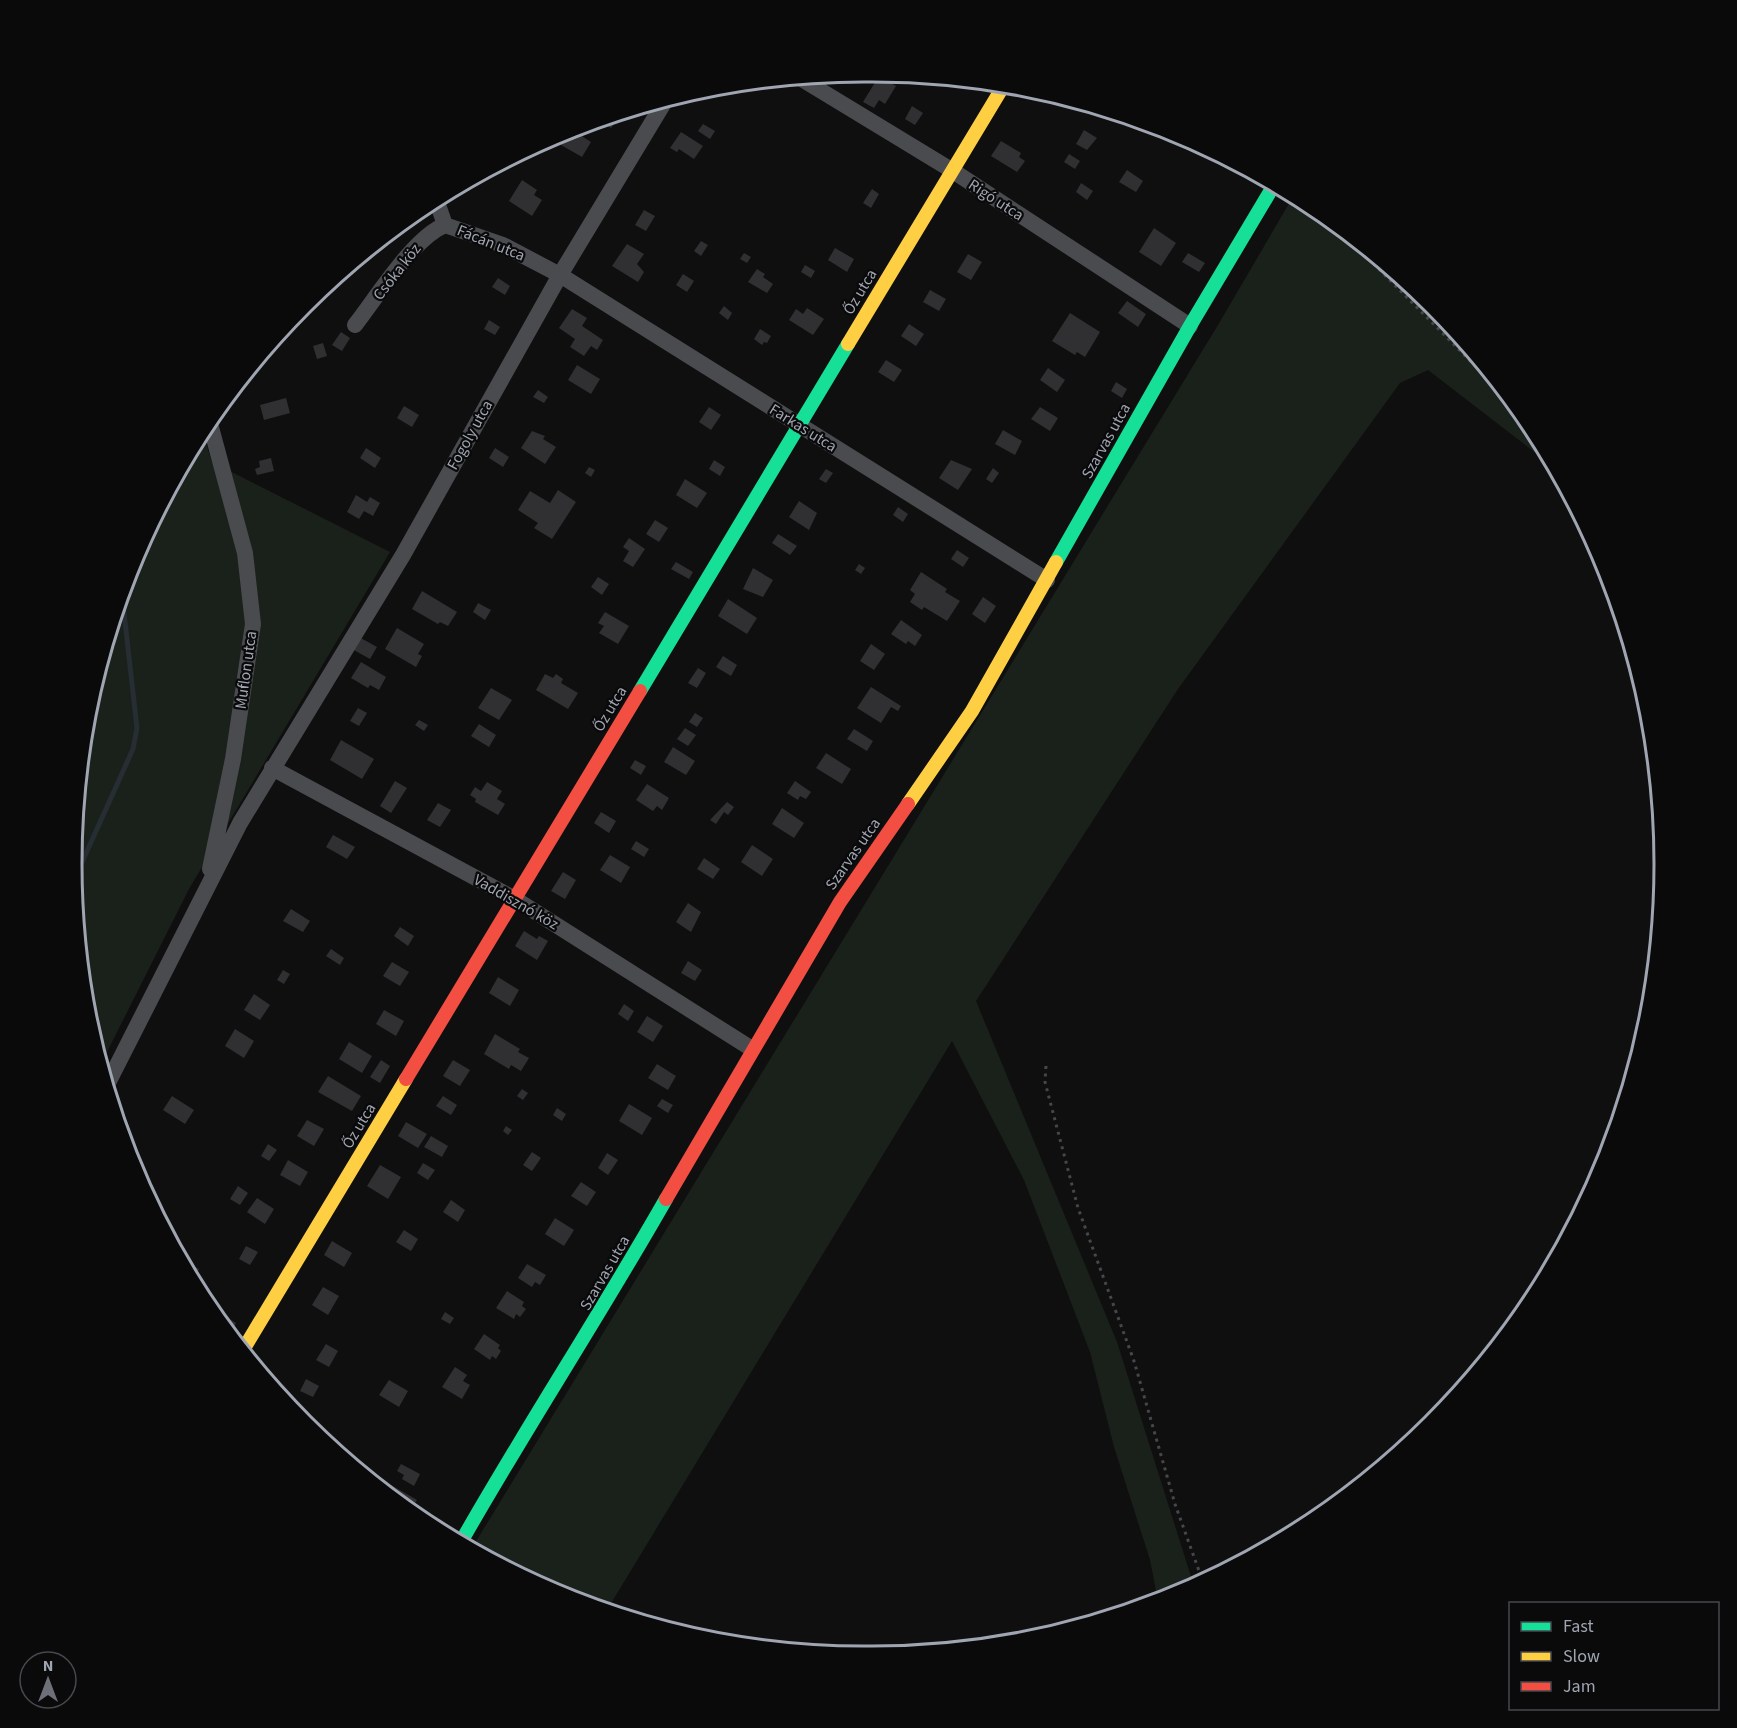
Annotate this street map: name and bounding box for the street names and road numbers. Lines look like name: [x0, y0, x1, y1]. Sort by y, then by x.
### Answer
street label: Rigó utca: [964, 174, 1028, 226]
street label: Fácán utca: [454, 219, 528, 267]
street label: Csóka köz: [368, 239, 426, 305]
street label: Őz utca: [838, 265, 882, 319]
street label: Fogoly utca: [442, 396, 498, 474]
street label: Farkas utca: [765, 399, 841, 457]
street label: Szarvas utca: [1076, 399, 1136, 483]
street label: Muflon utca: [230, 629, 262, 711]
street label: Őz utca: [588, 682, 632, 736]
street label: Szarvas utca: [820, 814, 886, 894]
street label: Vaddisznó köz: [469, 869, 563, 935]
street label: Őz utca: [337, 1099, 381, 1153]
street label: Szarvas utca: [575, 1231, 635, 1315]

